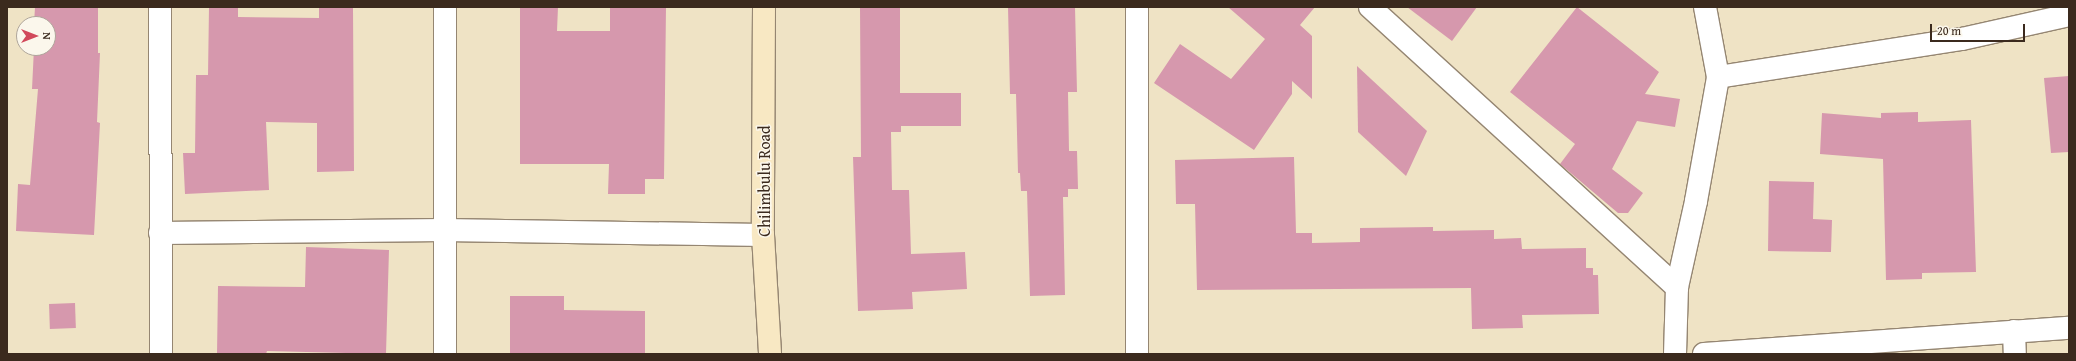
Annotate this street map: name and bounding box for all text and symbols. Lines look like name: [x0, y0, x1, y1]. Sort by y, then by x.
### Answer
north arrow: [16, 16, 56, 56]
scale bar: [1932, 16, 2027, 42]
text: 20 m: [1937, 22, 1961, 39]
text: N: [39, 32, 55, 40]
street label: Chilimbulu Road: [754, 125, 774, 237]

